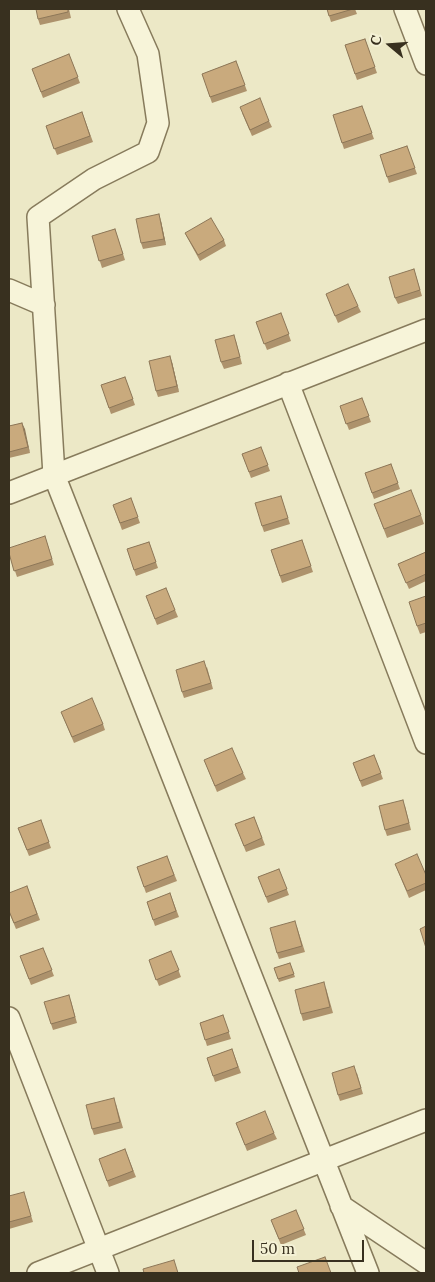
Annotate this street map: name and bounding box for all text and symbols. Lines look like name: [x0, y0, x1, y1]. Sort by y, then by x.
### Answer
north arrow: [365, 20, 415, 70]
text: С: [366, 33, 386, 48]
scale bar: [255, 1230, 368, 1262]
text: 50 m: [260, 1239, 295, 1258]

